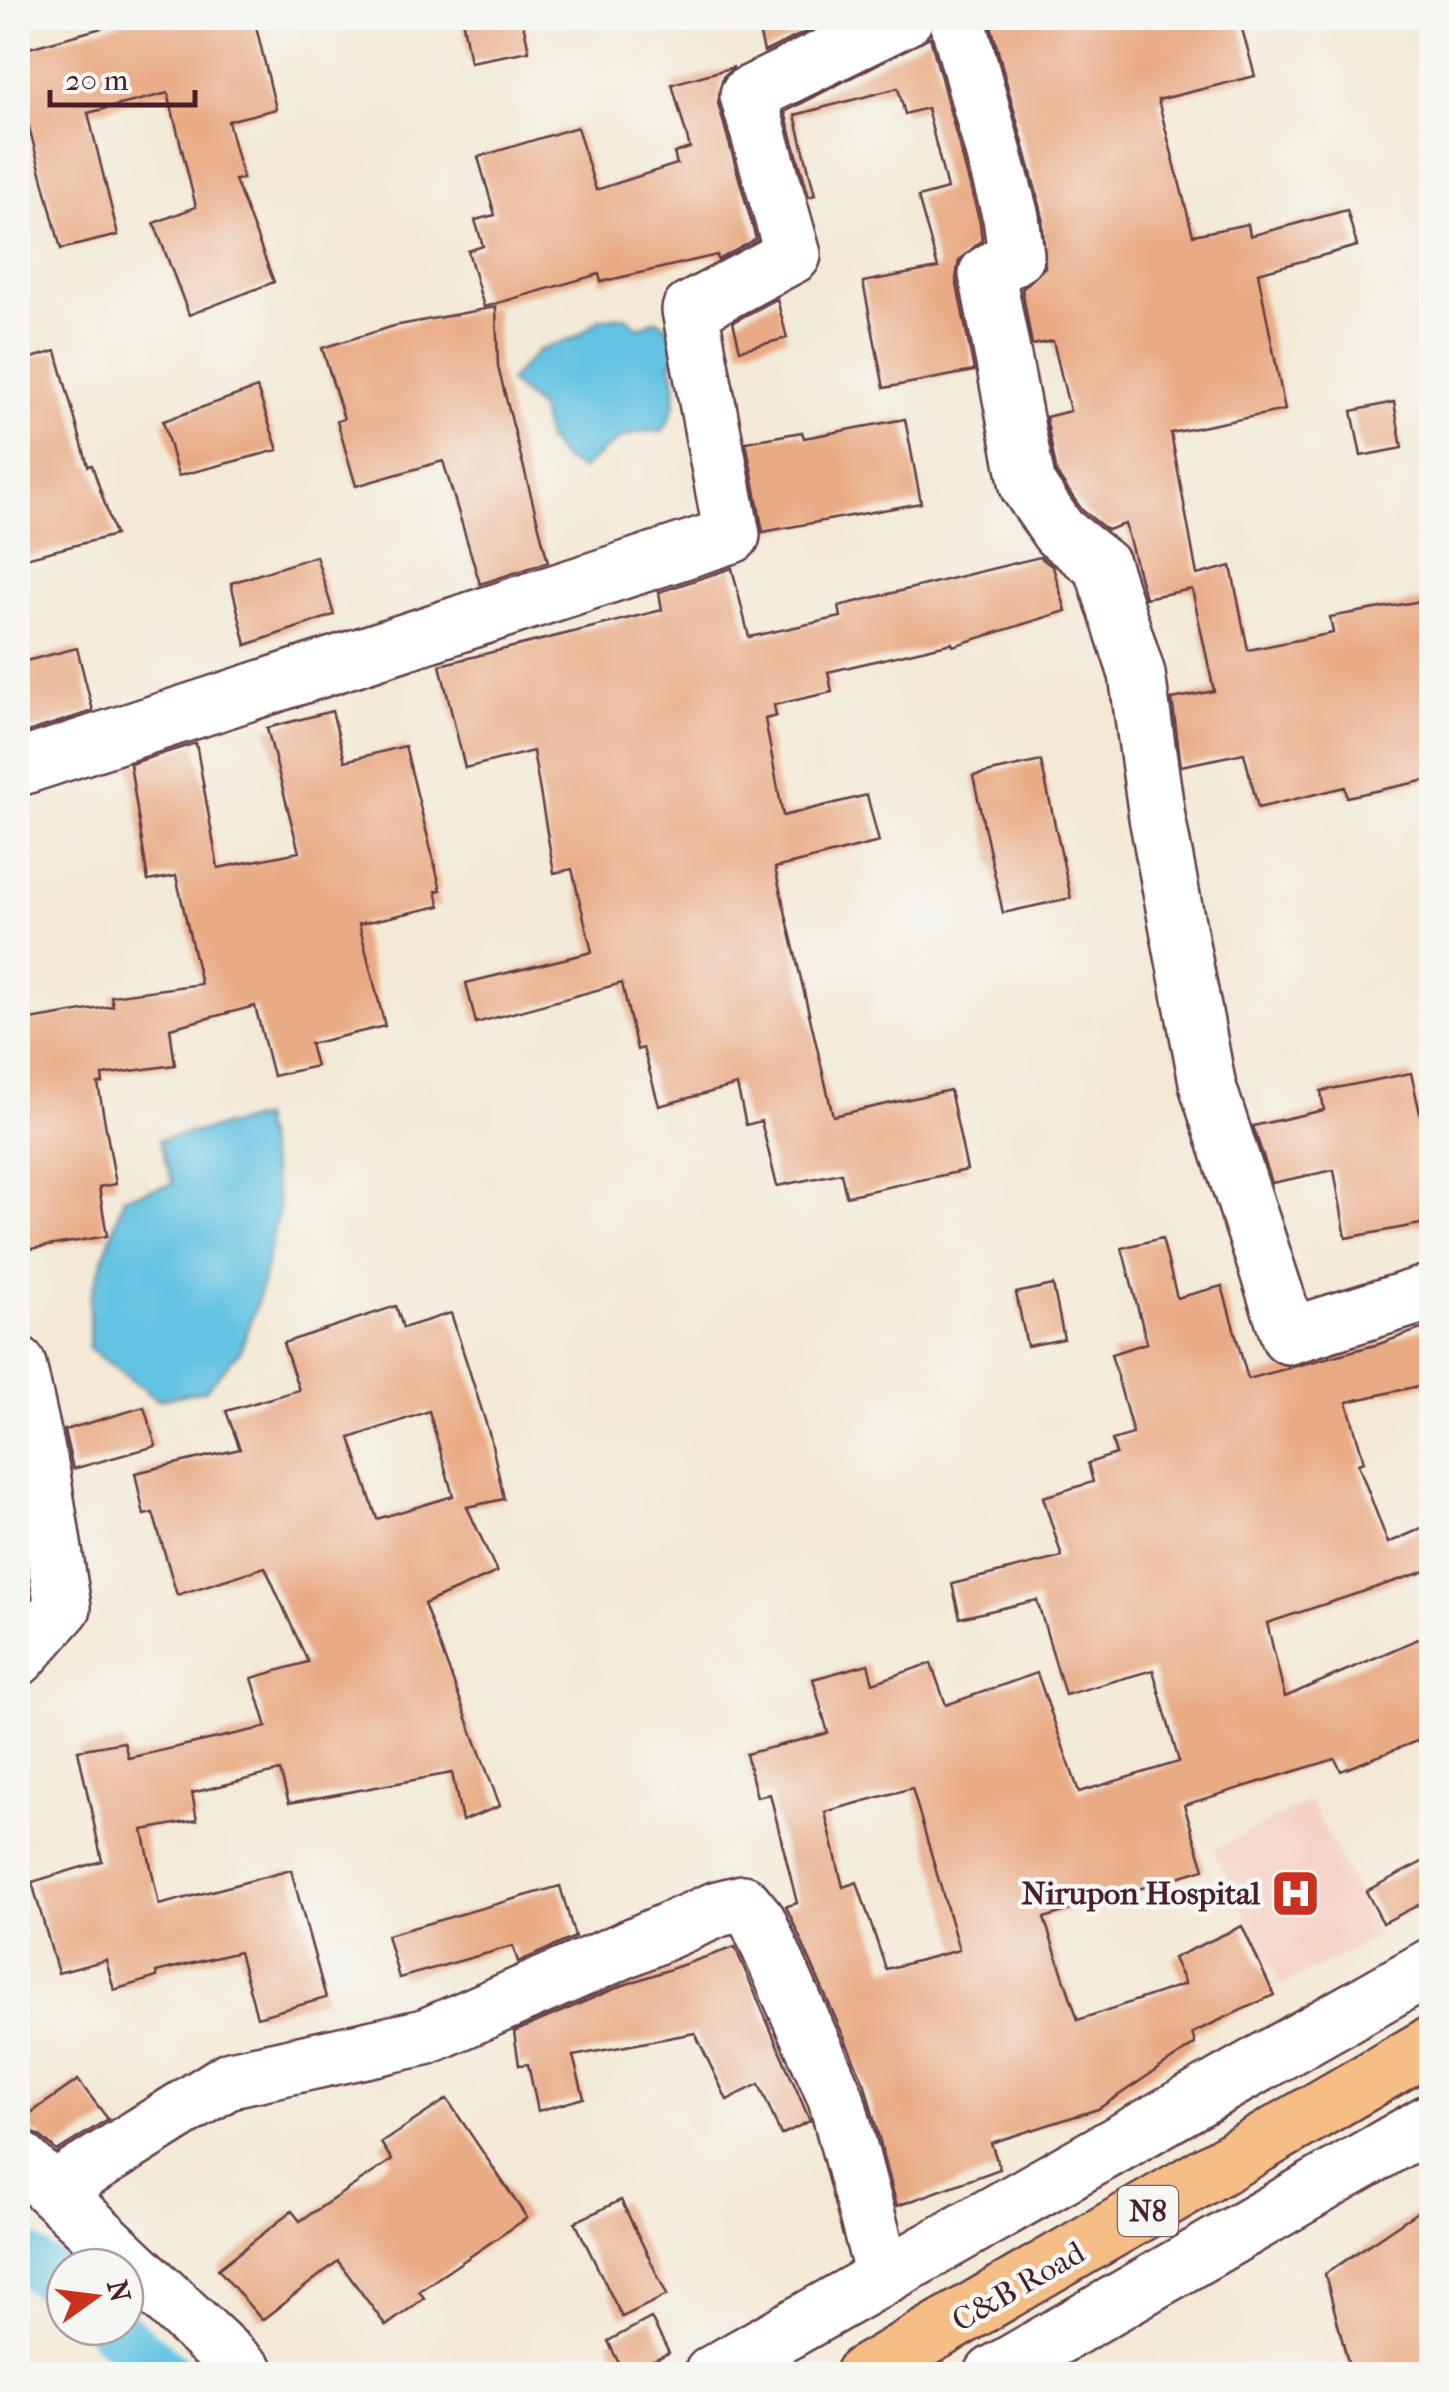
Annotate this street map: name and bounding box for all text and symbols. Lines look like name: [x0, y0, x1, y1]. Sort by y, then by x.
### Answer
scale bar: [50, 45, 195, 107]
text: 20 m: [65, 63, 128, 98]
hospital icon: Nirupon Hospital: [1269, 1867, 1321, 1919]
place label: Nirupon Hospital: [1021, 1875, 1260, 1912]
road number: N8: [1118, 2186, 1178, 2236]
street label: C&B Road: [945, 2233, 1092, 2339]
north arrow: [45, 2247, 145, 2347]
text: N: [100, 2277, 138, 2306]

